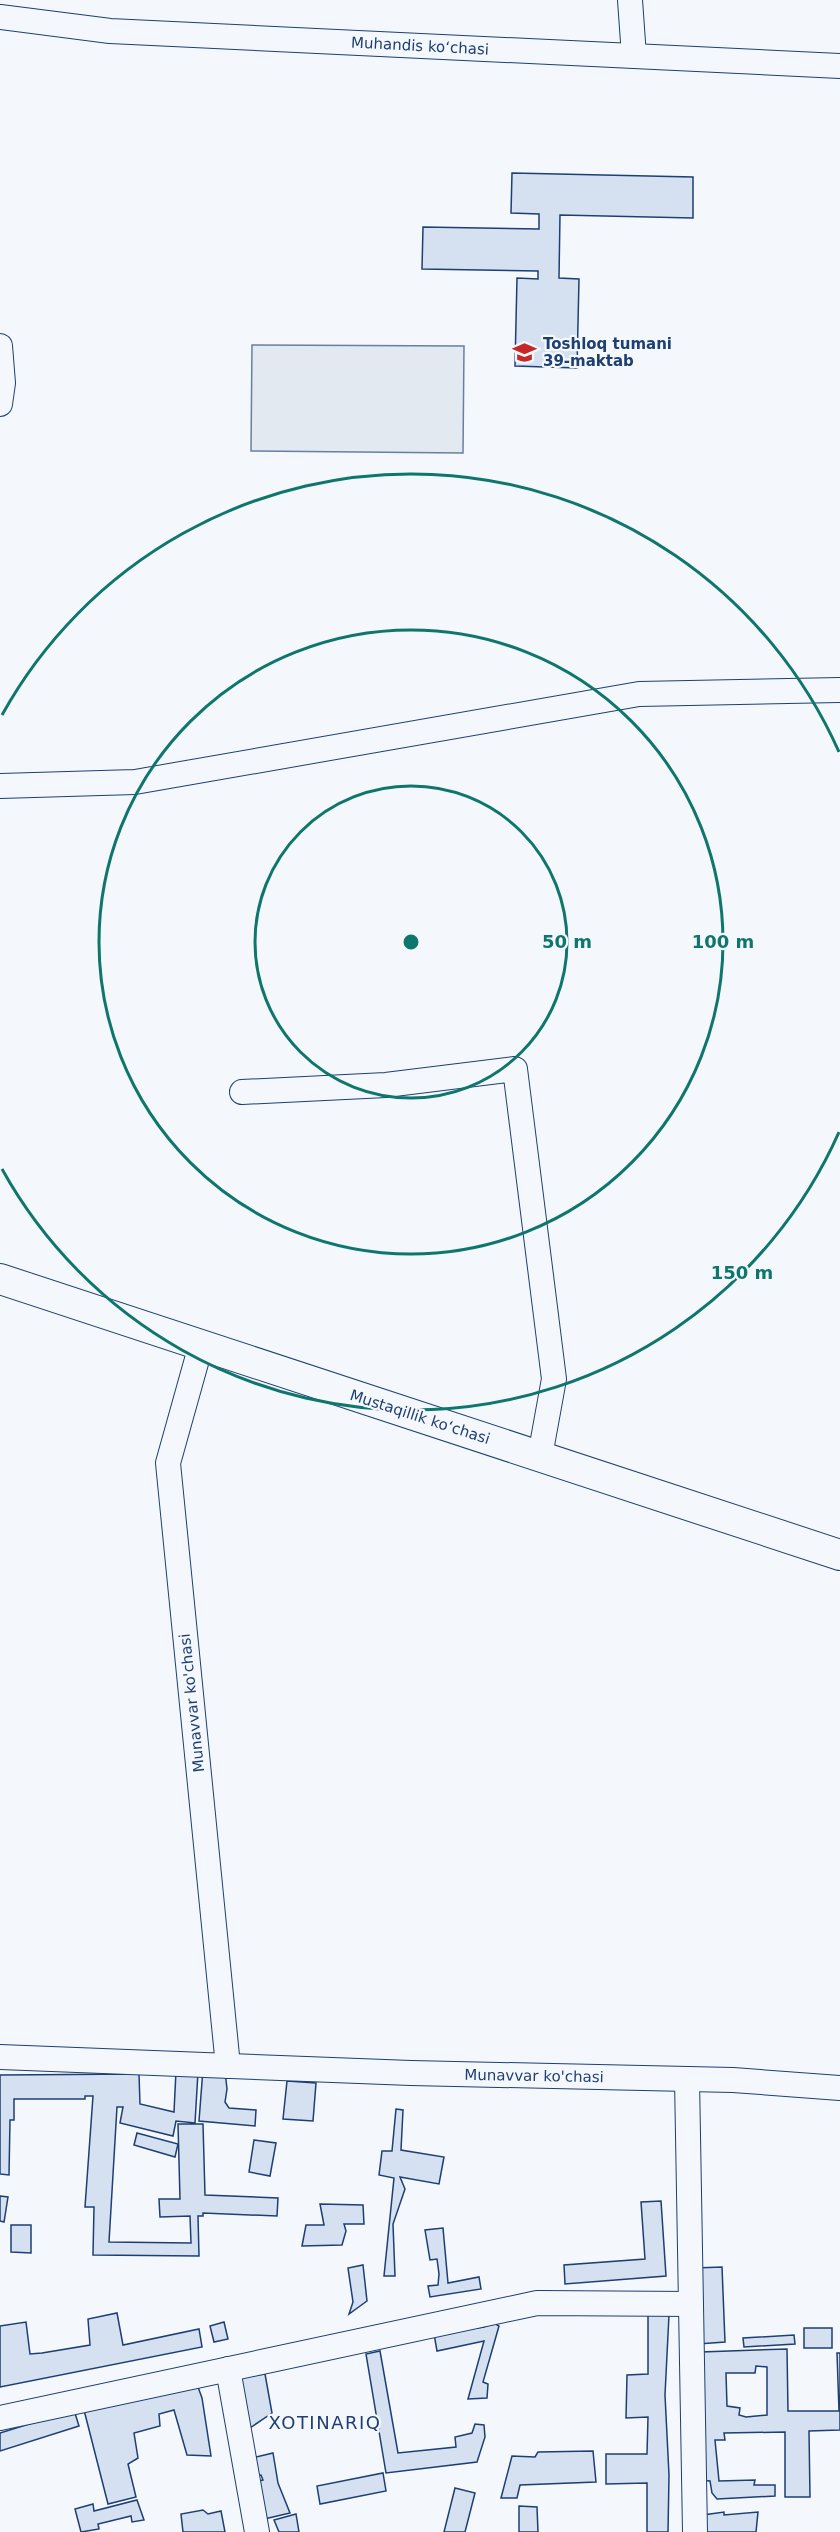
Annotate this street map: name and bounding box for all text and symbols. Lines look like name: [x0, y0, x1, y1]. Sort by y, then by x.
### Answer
street label: Muhandis ko‘chasi: [351, 33, 489, 59]
place label: Toshloq tumani 39-maktab: [543, 335, 672, 370]
school or university icon: Toshloq tumani 39-maktab: [512, 340, 538, 366]
text: 50 m: [542, 931, 592, 952]
text: 100 m: [692, 931, 754, 952]
centre of rings: [401, 932, 421, 952]
text: 150 m: [711, 1262, 773, 1283]
street label: Mustaqillik koʻchasi: [348, 1386, 492, 1448]
street label: Munavvar ko'chasi: [176, 1633, 208, 1773]
street label: Munavvar ko'chasi: [464, 2066, 604, 2086]
district label: XOTINARIQ: [269, 2412, 381, 2433]

